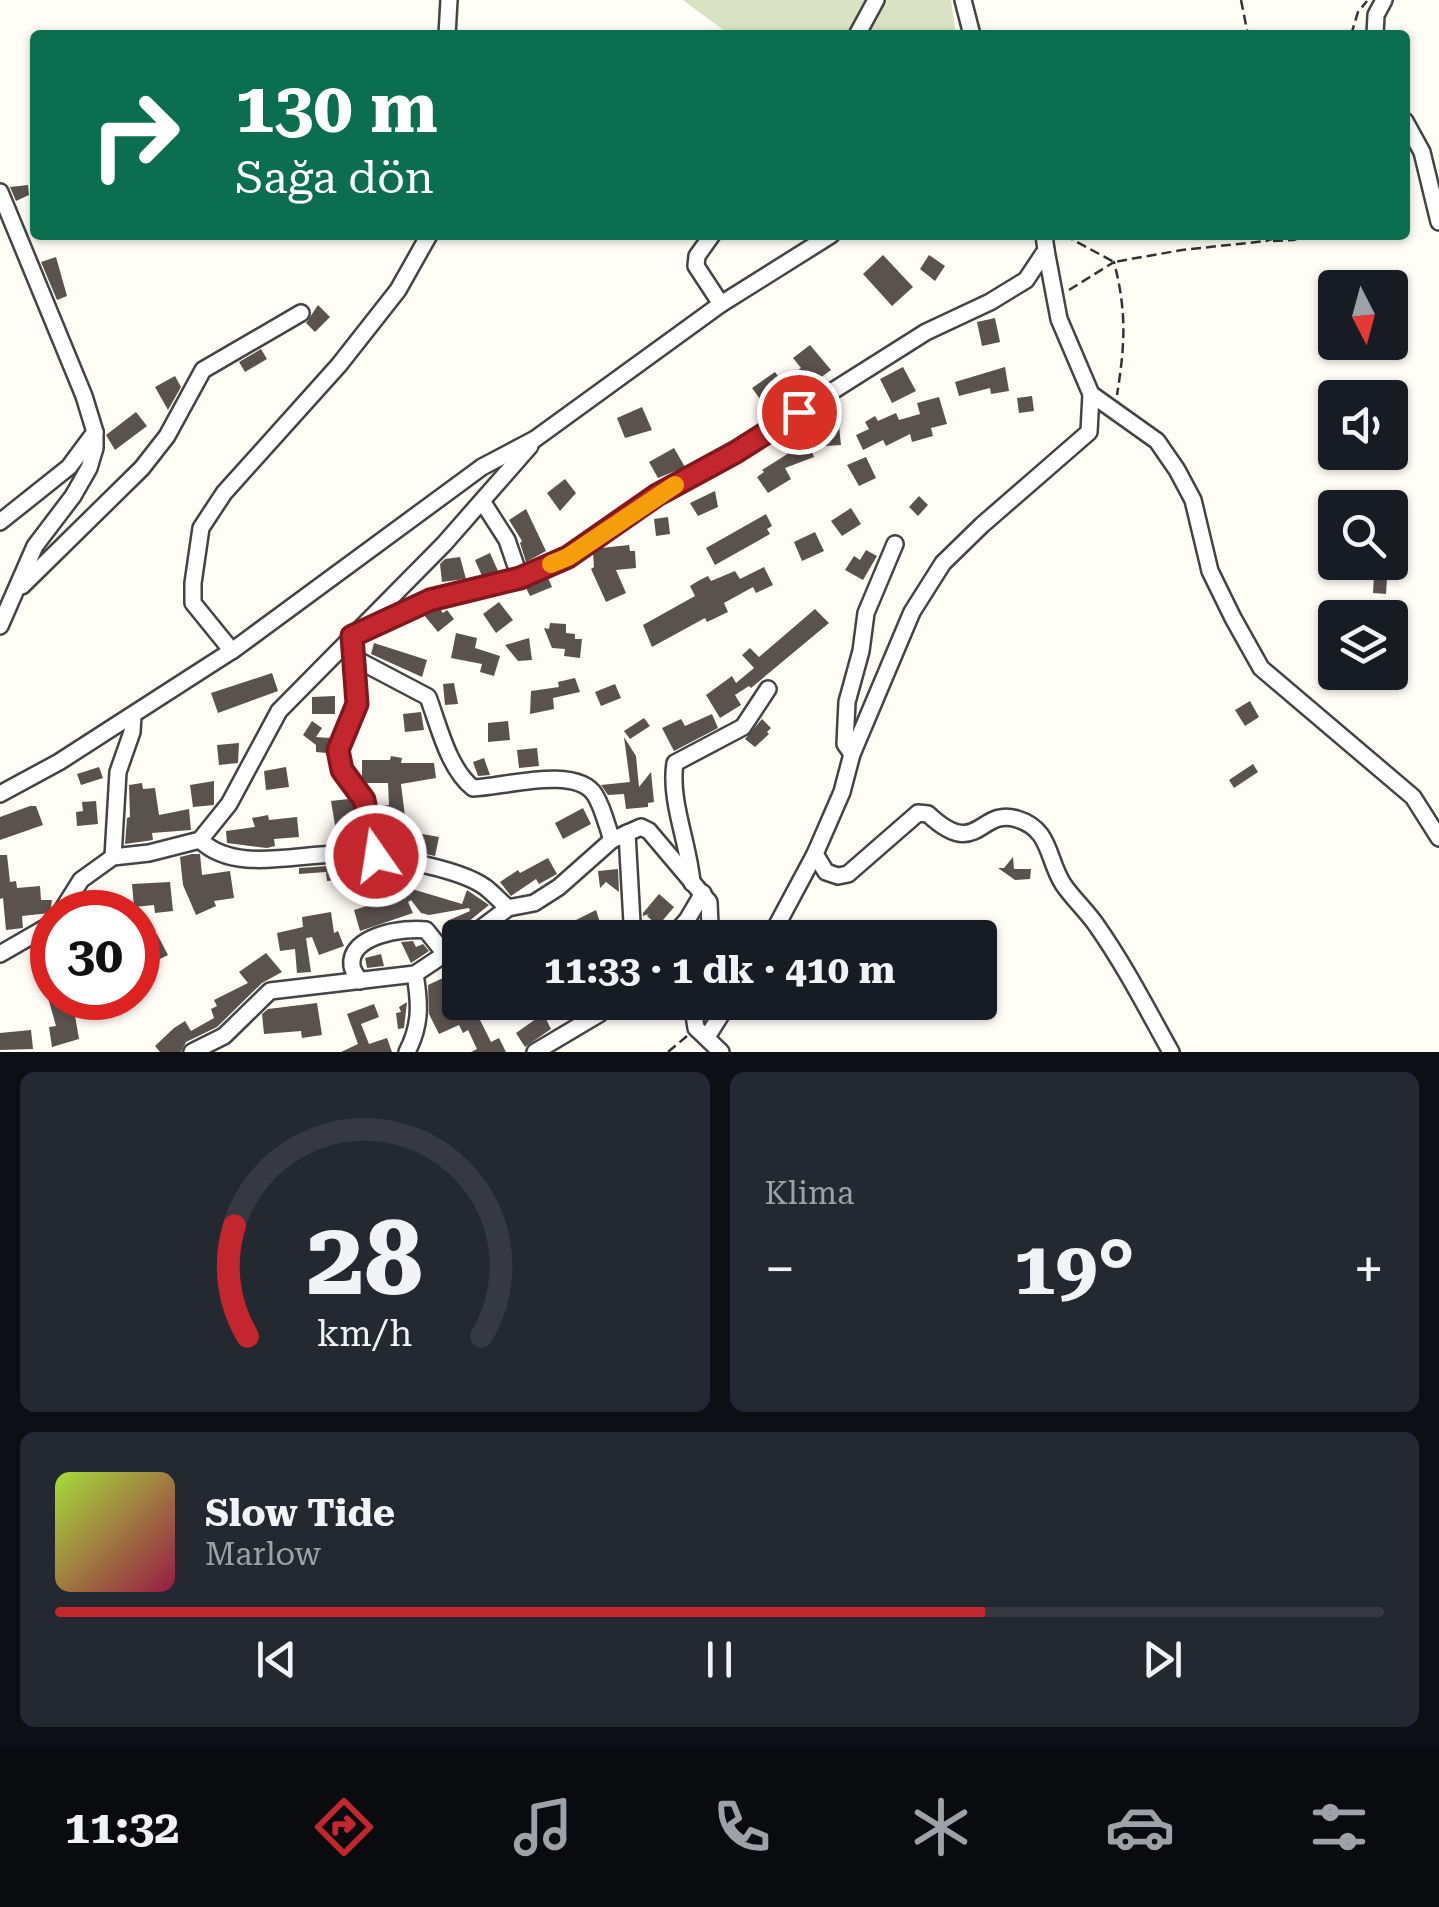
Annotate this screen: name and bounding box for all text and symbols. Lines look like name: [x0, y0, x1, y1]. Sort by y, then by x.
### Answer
text: 130 m: [235, 67, 438, 149]
icon: right: [70, 70, 200, 200]
text: Sağa dön: [235, 151, 434, 204]
north arrow: [1318, 270, 1408, 360]
map controls: [1318, 270, 1408, 690]
pin: [757, 370, 842, 455]
button: sound: [1318, 380, 1408, 470]
icon: arrive: [772, 385, 827, 440]
button: search: [1318, 490, 1408, 580]
button: layers: [1318, 600, 1408, 690]
position arrow: [324, 804, 428, 908]
speed limit sign: 30: [30, 890, 160, 1020]
text: 11:33 · 1 dk · 410 m: [544, 948, 895, 992]
text: Klima: [765, 1174, 854, 1212]
text: 28: [307, 1198, 423, 1319]
text: 19°: [1014, 1224, 1135, 1312]
text: −: [765, 1237, 795, 1301]
text: +: [1353, 1237, 1384, 1301]
text: km/h: [317, 1313, 413, 1355]
text: Slow Tide: [205, 1491, 395, 1535]
text: Marlow: [205, 1535, 321, 1573]
icon: previous: [249, 1632, 304, 1687]
icon: pause: [692, 1632, 747, 1687]
icon: next: [1135, 1632, 1190, 1687]
icon: directions: [309, 1792, 379, 1862]
icon: music: [508, 1792, 578, 1862]
icon: phone: [707, 1792, 777, 1862]
icon: climate: [906, 1792, 976, 1862]
icon: car: [1105, 1792, 1175, 1862]
icon: filters: [1304, 1792, 1374, 1862]
text: 11:32: [65, 1801, 179, 1854]

